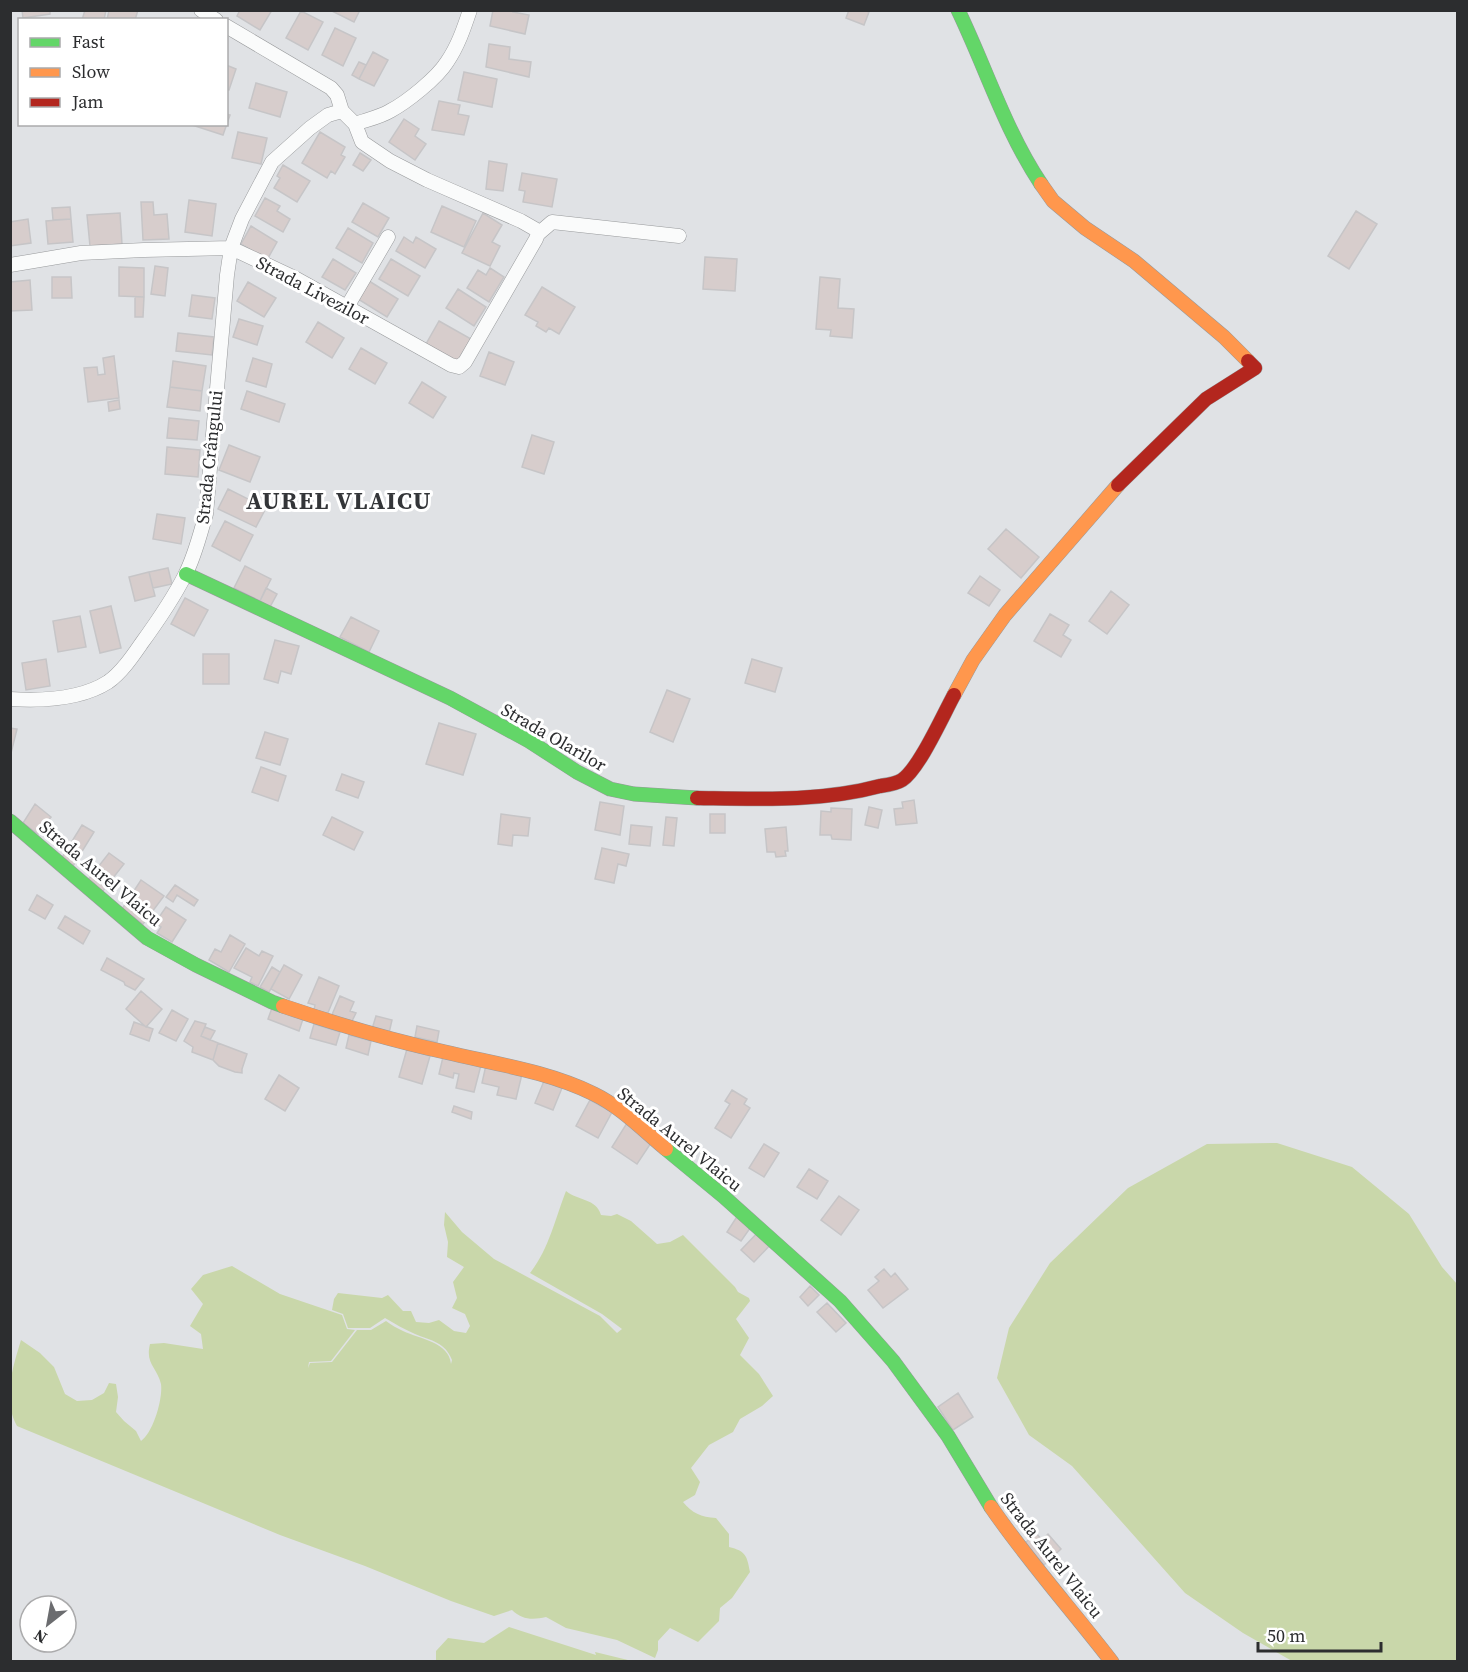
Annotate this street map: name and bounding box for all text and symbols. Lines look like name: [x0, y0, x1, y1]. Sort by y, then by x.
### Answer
legend: [18, 18, 228, 126]
text: Fast: [72, 29, 105, 54]
text: Slow: [72, 59, 110, 84]
text: Jam: [71, 89, 104, 114]
street label: Strada Livezilor: [252, 250, 374, 331]
street label: Strada Crângului: [190, 389, 228, 525]
district label: AUREL VLAICU: [246, 484, 432, 517]
street label: Strada Olarilor: [497, 697, 612, 777]
street label: Strada Aurel Vlaicu: [34, 814, 168, 932]
street label: Strada Aurel Vlaicu: [612, 1081, 748, 1197]
street label: Strada Aurel Vlaicu: [995, 1487, 1109, 1623]
north arrow: [18, 1594, 78, 1654]
scale bar: [1258, 1615, 1381, 1653]
text: 50 m: [1267, 1623, 1305, 1648]
text: N: [29, 1624, 51, 1649]

